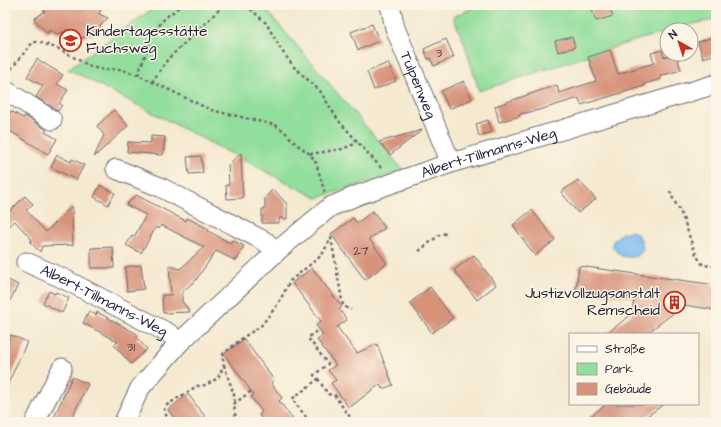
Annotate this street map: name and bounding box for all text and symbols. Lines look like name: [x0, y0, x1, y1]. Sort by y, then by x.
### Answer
place label: Kindertagesstätte Fuchsweg: [86, 21, 207, 60]
north arrow: [659, 22, 699, 62]
school or university icon: Kindertagesstätte Fuchsweg: [58, 27, 84, 53]
text: N: [666, 27, 680, 43]
house number: 3: [436, 44, 443, 62]
street label: Tulpenweg: [395, 48, 442, 122]
street label: Albert-Tillmanns-Weg: [418, 122, 559, 183]
house number: 27: [353, 242, 369, 260]
street label: Albert-Tillmanns-Weg: [37, 259, 172, 343]
place label: Justizvollzugsanstalt Remscheid: [525, 283, 660, 321]
building icon: Justizvollzugsanstalt Remscheid: [662, 289, 688, 315]
legend: [569, 333, 699, 405]
house number: 31: [127, 338, 135, 356]
text: Straße: [605, 341, 646, 358]
text: Park: [605, 361, 633, 378]
text: Gebäude: [605, 381, 652, 398]

